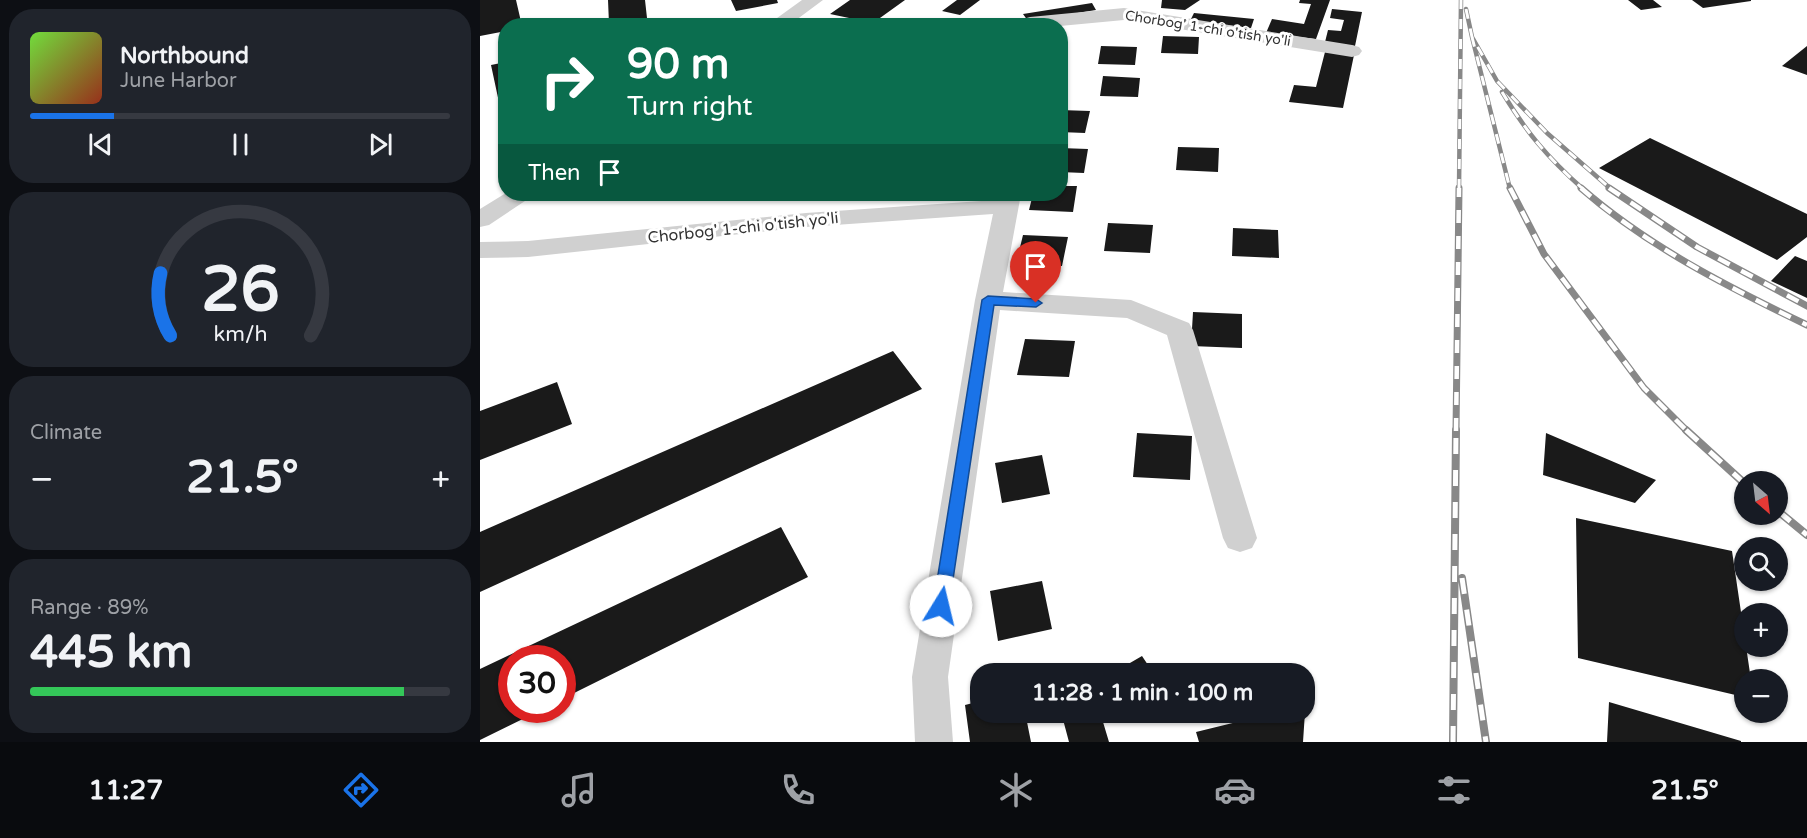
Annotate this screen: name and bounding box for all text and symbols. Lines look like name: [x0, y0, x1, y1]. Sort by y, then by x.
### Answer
street label: Chorbog' 1-chi o'tish yo'li: [1124, 7, 1292, 50]
text: 90 m: [627, 39, 729, 90]
icon: right: [528, 42, 606, 120]
text: Northbound: [120, 43, 249, 69]
text: June Harbor: [120, 69, 237, 93]
text: Turn right: [627, 90, 753, 123]
icon: previous: [84, 128, 117, 161]
icon: pause: [224, 128, 257, 161]
icon: next: [364, 128, 397, 161]
icon: arrive: [593, 156, 626, 189]
text: Then: [528, 160, 581, 186]
street label: Chorbog' 1-chi o'tish yo'li: [647, 208, 839, 248]
pin: [1010, 241, 1061, 303]
icon: arrive: [1019, 250, 1052, 283]
text: 26: [201, 254, 279, 329]
text: km/h: [213, 322, 267, 348]
text: Climate: [30, 421, 102, 445]
text: 21.5°: [186, 451, 299, 505]
text: −: [30, 460, 54, 499]
text: +: [431, 460, 450, 499]
north arrow: [1734, 471, 1788, 525]
map controls: [1734, 471, 1788, 723]
button: search: [1734, 537, 1788, 591]
position arrow: [909, 574, 973, 638]
text: Range · 89%: [30, 596, 149, 620]
button: +: [1734, 603, 1788, 657]
text: 445 km: [30, 626, 192, 680]
speed limit sign: 30: [498, 645, 576, 723]
button: −: [1734, 669, 1788, 723]
text: 11:28 · 1 min · 100 m: [1032, 680, 1253, 706]
icon: directions: [340, 769, 382, 811]
icon: music: [558, 769, 600, 811]
icon: phone: [777, 769, 819, 811]
icon: climate: [995, 769, 1037, 811]
icon: car: [1214, 769, 1256, 811]
icon: filters: [1433, 769, 1475, 811]
text: 11:27: [88, 774, 163, 807]
text: 21.5°: [1651, 774, 1719, 807]

